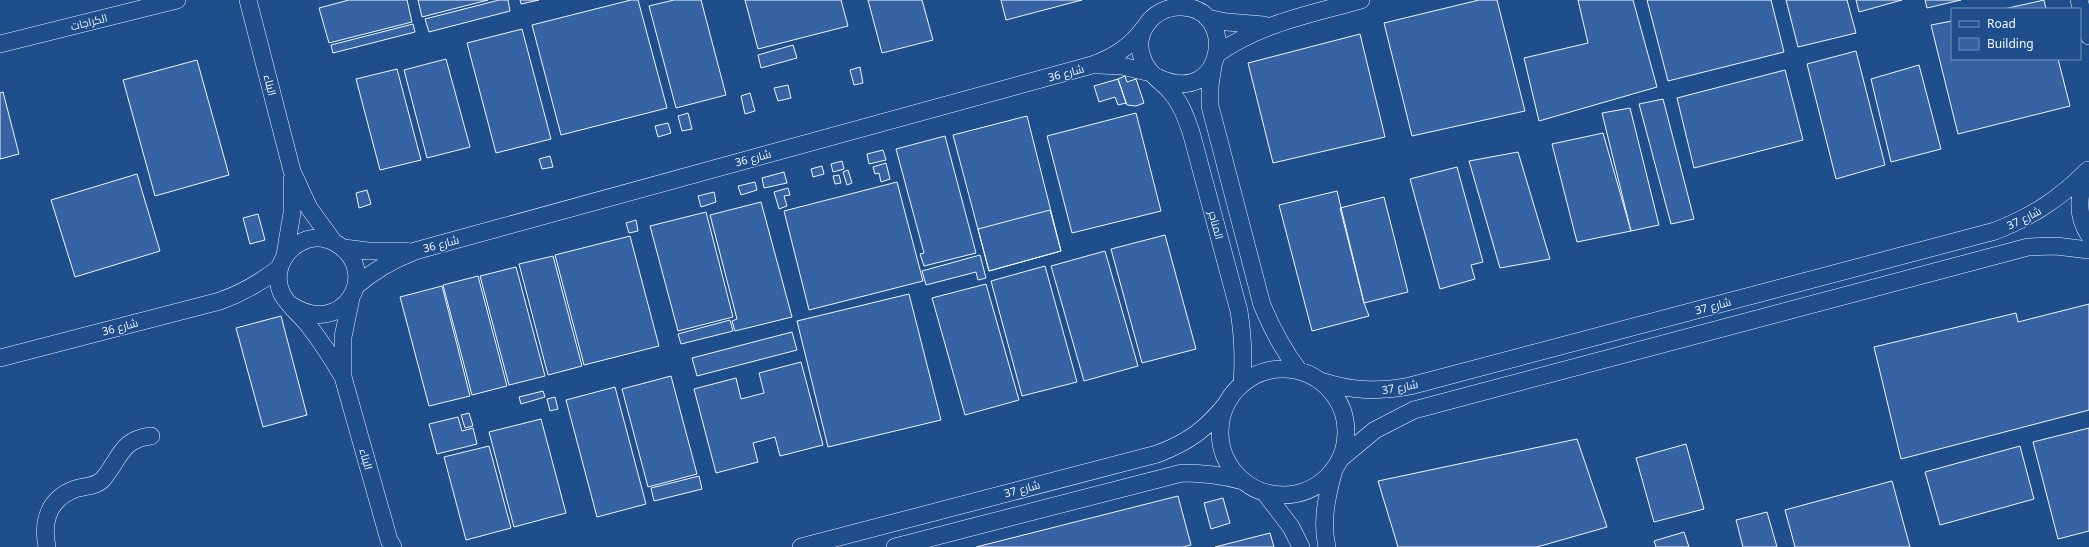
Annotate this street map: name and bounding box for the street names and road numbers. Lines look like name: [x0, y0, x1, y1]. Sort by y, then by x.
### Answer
street label: الكراجات: [69, 10, 109, 33]
street label: شارع 36: [1046, 61, 1086, 85]
street label: البناء: [261, 73, 280, 97]
street label: شارع 36: [733, 146, 773, 170]
street label: شارع 37: [2004, 203, 2044, 233]
street label: المناجر: [1205, 208, 1228, 241]
street label: شارع 36: [421, 232, 461, 256]
street label: شارع 37: [1693, 294, 1733, 318]
street label: شارع 36: [100, 315, 140, 339]
street label: شارع 37: [1381, 376, 1419, 398]
street label: البناء: [356, 446, 377, 471]
street label: شارع 37: [1002, 477, 1042, 501]

